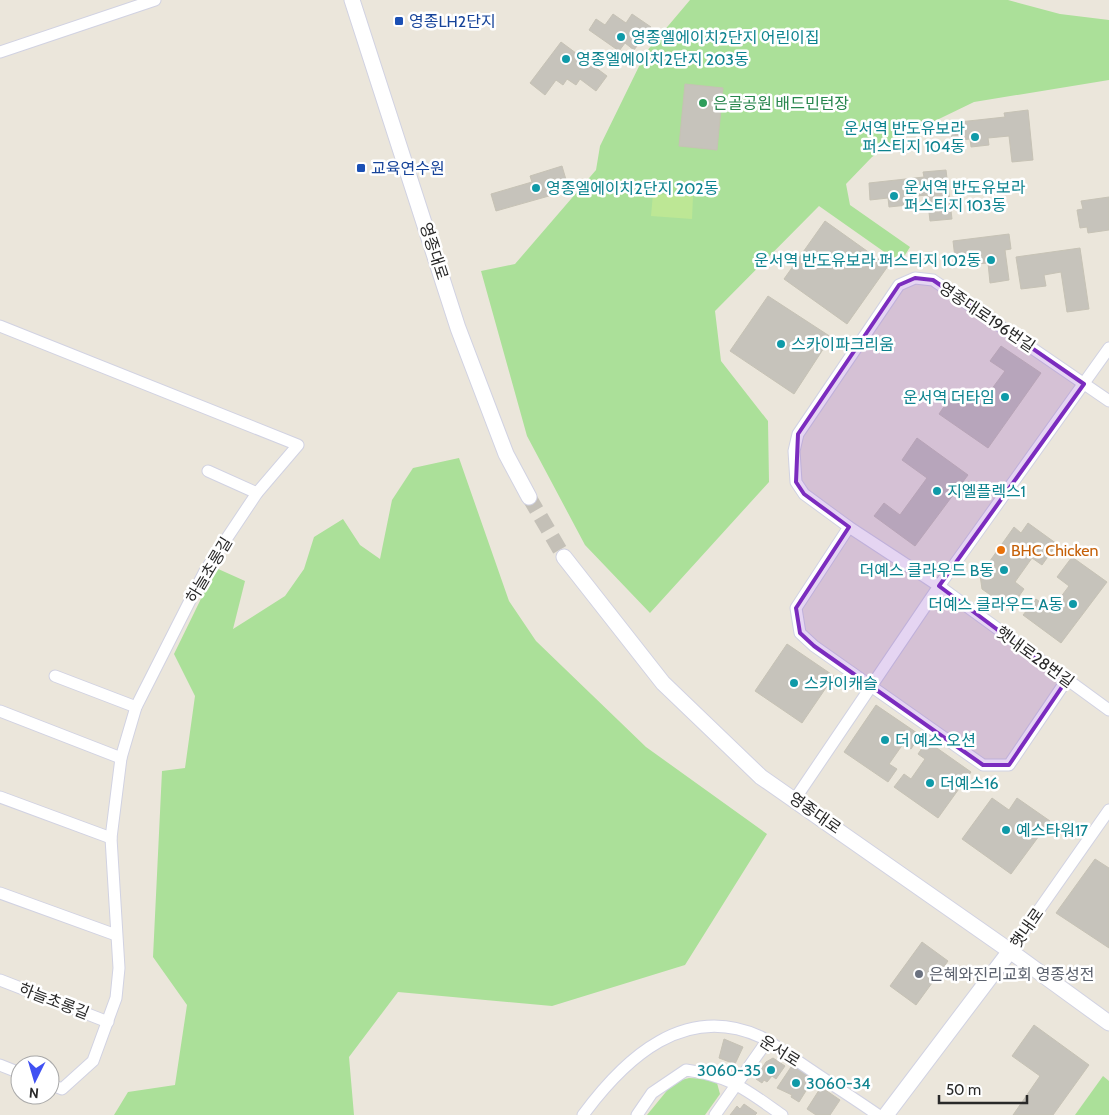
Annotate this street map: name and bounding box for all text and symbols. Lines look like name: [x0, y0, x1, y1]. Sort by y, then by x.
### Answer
place label: 영종LH2단지: [409, 12, 496, 31]
marker: 영종LH2단지: [393, 15, 405, 27]
place label: 영종엘에이치2단지 어린이집: [631, 28, 820, 47]
marker: 영종엘에이치2단지 어린이집: [615, 31, 627, 43]
place label: 영종엘에이치2단지 203동: [576, 50, 749, 69]
marker: 영종엘에이치2단지 203동: [560, 53, 572, 65]
place label: 은골공원 배드민턴장: [713, 94, 849, 113]
marker: 은골공원 배드민턴장: [697, 97, 709, 109]
place label: 운서역 반도유보라 퍼스티지 104동: [844, 119, 965, 156]
marker: 운서역 반도유보라 퍼스티지 104동: [969, 131, 981, 143]
place label: 교육연수원: [371, 159, 445, 178]
marker: 교육연수원: [355, 162, 367, 174]
place label: 운서역 반도유보라 퍼스티지 103동: [904, 178, 1026, 215]
place label: 영종엘에이치2단지 202동: [546, 179, 719, 198]
marker: 영종엘에이치2단지 202동: [530, 182, 542, 194]
marker: 운서역 반도유보라 퍼스티지 103동: [888, 190, 900, 202]
street label: 영종대로: [416, 220, 452, 282]
place label: 운서역 반도유보라 퍼스티지 102동: [754, 251, 981, 270]
marker: 운서역 반도유보라 퍼스티지 102동: [985, 254, 997, 266]
street label: 영종대로196번길: [935, 278, 1039, 356]
place label: 스카이파크리움: [791, 335, 894, 354]
marker: 스카이파크리움: [775, 338, 787, 350]
place label: 운서역 더타임: [903, 388, 995, 407]
marker: 운서역 더타임: [999, 391, 1011, 403]
place label: 지엘플렉스1: [947, 482, 1026, 501]
marker: 지엘플렉스1: [931, 485, 943, 497]
street label: 하늘초롱길: [182, 534, 236, 606]
place label: BHC Chicken: [1011, 541, 1098, 560]
marker: BHC Chicken: [995, 544, 1007, 556]
place label: 더예스 클라우드 B동: [859, 561, 994, 580]
marker: 더예스 클라우드 B동: [998, 564, 1010, 576]
place label: 더예스 클라우드 A동: [928, 595, 1063, 614]
marker: 더예스 클라우드 A동: [1067, 598, 1079, 610]
street label: 햇내로28번길: [992, 622, 1078, 692]
place label: 스카이캐슬: [804, 674, 878, 693]
marker: 스카이캐슬: [788, 677, 800, 689]
place label: 더 예스 오션: [895, 731, 976, 750]
marker: 더 예스 오션: [879, 734, 891, 746]
place label: 더예스16: [940, 774, 998, 793]
marker: 더예스16: [924, 777, 936, 789]
street label: 영종대로: [785, 788, 845, 838]
place label: 예스타워17: [1016, 821, 1088, 840]
marker: 예스타워17: [1000, 824, 1012, 836]
street label: 햇내로: [1007, 904, 1048, 952]
place label: 은혜와진리교회 영종성전: [929, 965, 1095, 984]
marker: 은혜와진리교회 영종성전: [913, 968, 925, 980]
street label: 하늘초롱길: [16, 979, 92, 1023]
street label: 운서로: [756, 1031, 804, 1071]
north arrow: [10, 1055, 60, 1105]
place label: 3060-35: [697, 1061, 761, 1080]
marker: 3060-35: [765, 1064, 777, 1076]
scale bar: [939, 1072, 1026, 1104]
place label: 3060-34: [806, 1074, 871, 1093]
marker: 3060-34: [790, 1077, 802, 1089]
text: 50 m: [946, 1081, 981, 1099]
text: N: [28, 1084, 40, 1102]

